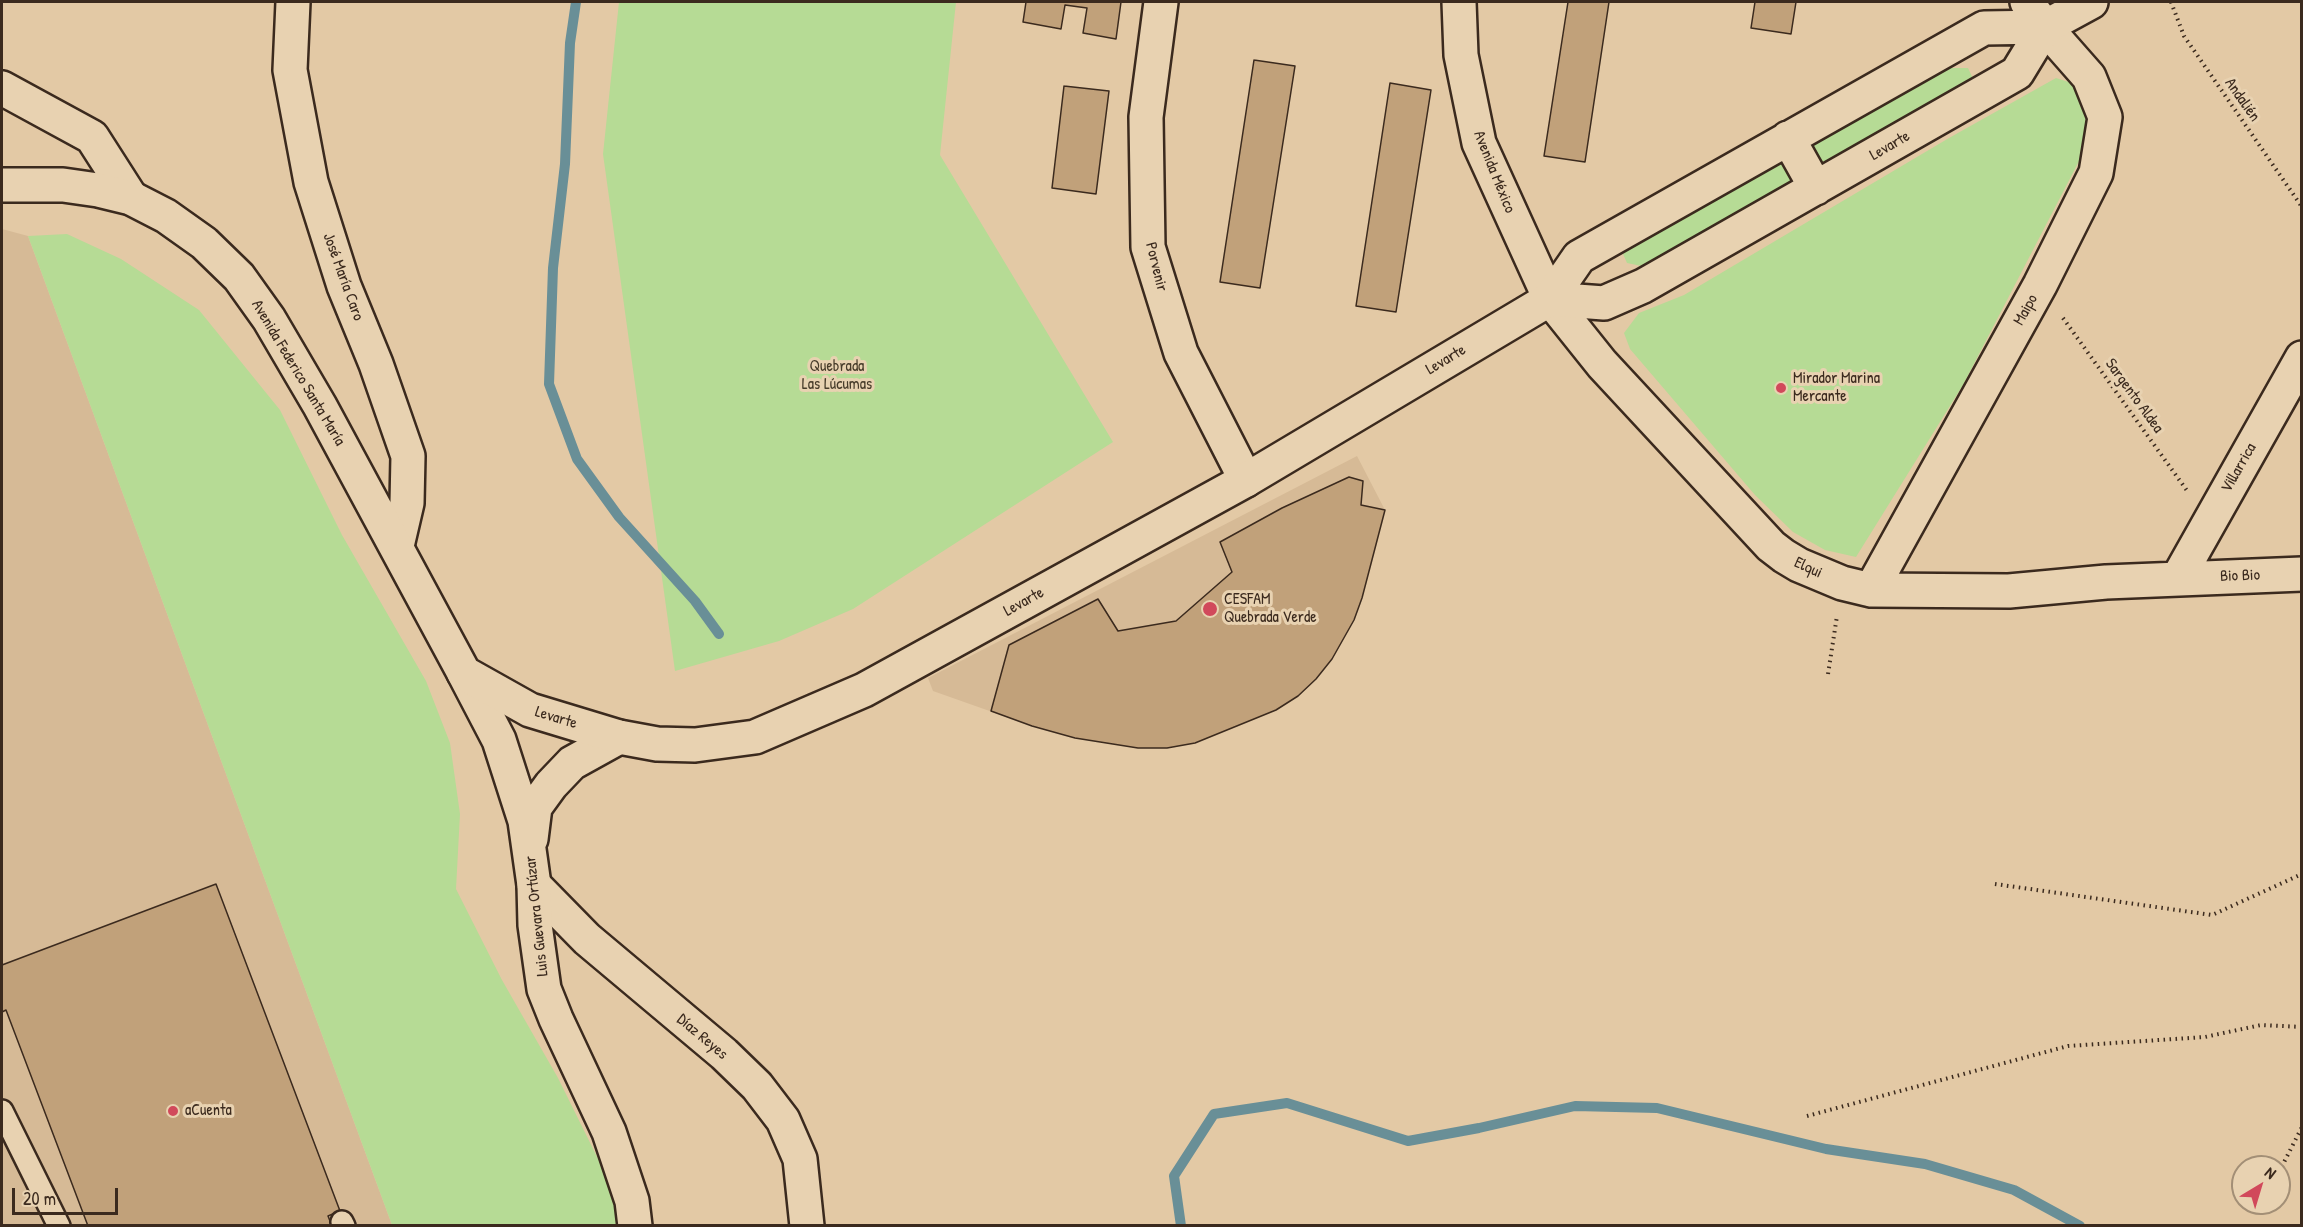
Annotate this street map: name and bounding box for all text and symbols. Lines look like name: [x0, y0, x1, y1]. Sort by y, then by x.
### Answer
street label: Andalién: [2220, 74, 2264, 126]
street label: Levarte: [1867, 127, 1913, 165]
street label: Avenida México: [1469, 128, 1519, 216]
street label: José María Caro: [318, 231, 368, 323]
street label: Porvenir: [1141, 240, 1171, 294]
street label: Maipo: [2010, 291, 2042, 329]
street label: Avenida Federico Santa María: [247, 297, 349, 449]
street label: Levarte: [1423, 341, 1469, 379]
street label: Sargento Aldea: [2101, 355, 2167, 437]
park label: Quebrada Las Lúcumas: [802, 357, 872, 395]
place label: Mirador Marina Mercante: [1793, 369, 1880, 407]
marker: Mirador Marina Mercante: [1774, 381, 1788, 395]
street label: Villarrica: [2217, 440, 2261, 496]
street label: Elqui: [1791, 553, 1825, 583]
street label: Bio Bio: [2220, 566, 2260, 586]
street label: Levarte: [1001, 583, 1047, 621]
place label: CESFAM Quebrada Verde: [1224, 590, 1317, 628]
marker: CESFAM Quebrada Verde: [1201, 600, 1219, 618]
street label: Levarte: [533, 703, 579, 733]
street label: Luis Guevara Ortúzar: [521, 855, 553, 977]
street label: Díaz Reyes: [672, 1010, 732, 1064]
place label: aCuenta: [185, 1101, 232, 1121]
marker: aCuenta: [166, 1104, 180, 1118]
north arrow: [2231, 1155, 2291, 1215]
text: N: [2261, 1161, 2281, 1184]
scale bar: [15, 1176, 122, 1214]
text: 20 m: [23, 1186, 56, 1211]

